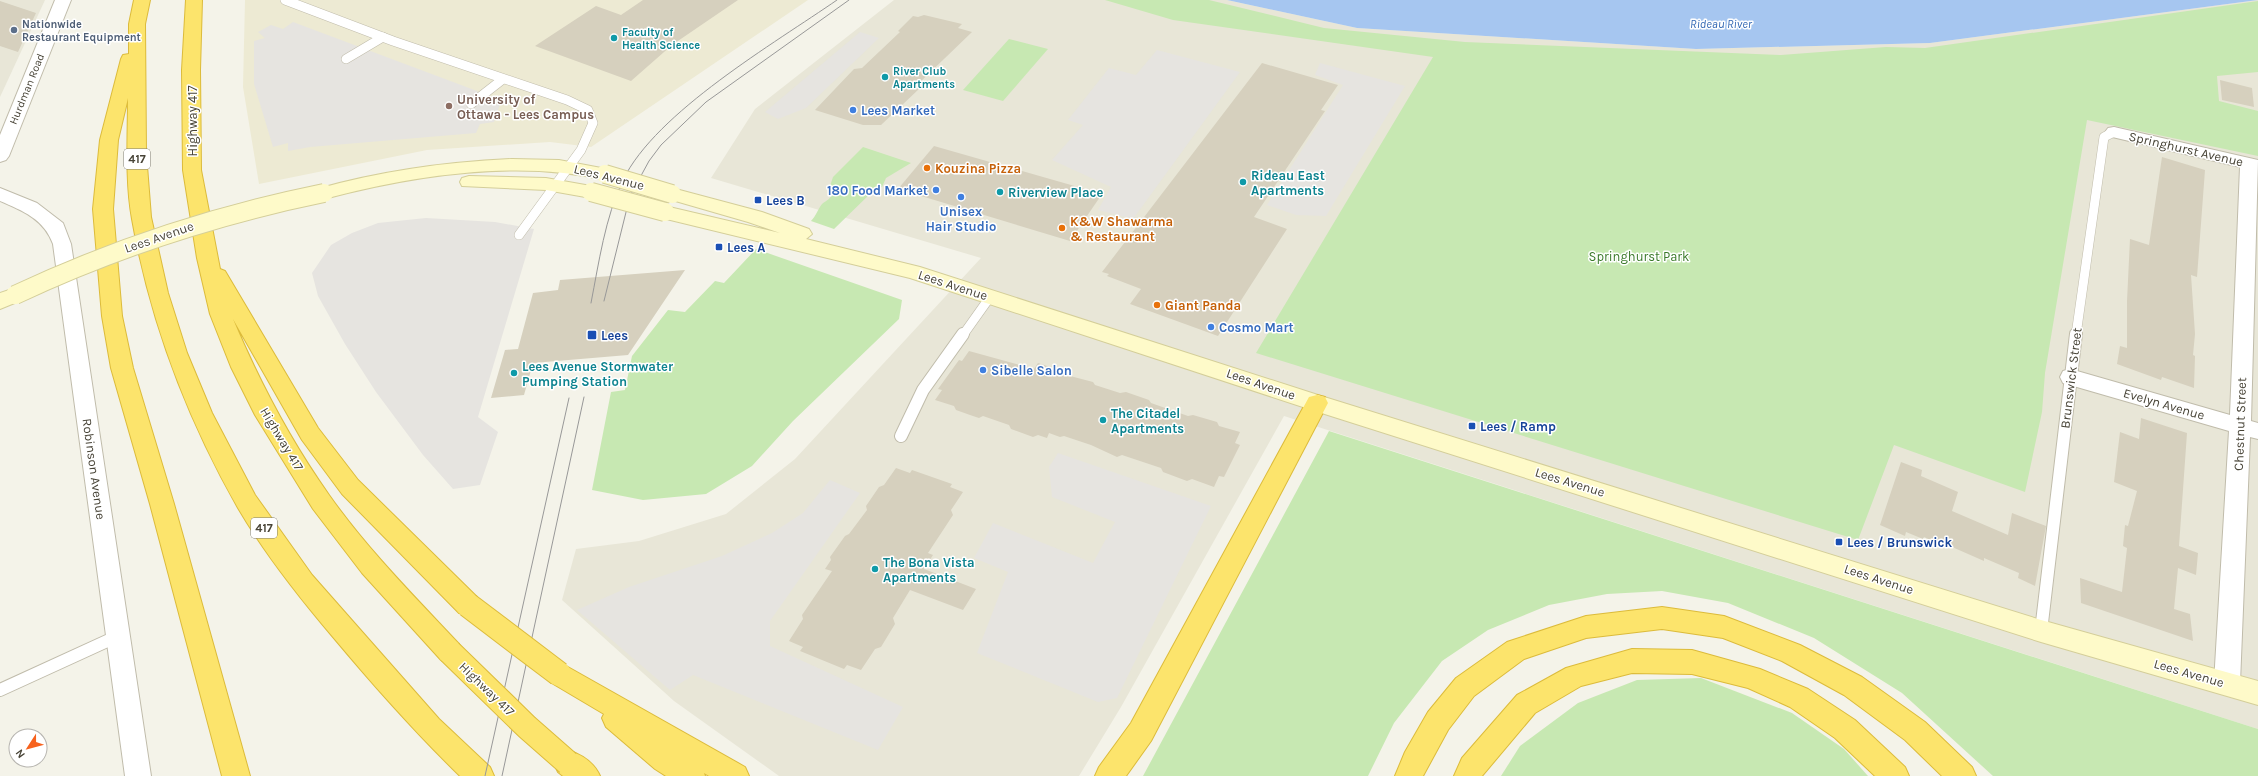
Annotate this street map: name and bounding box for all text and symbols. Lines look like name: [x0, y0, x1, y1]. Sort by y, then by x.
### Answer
water label: Rideau River: [1690, 17, 1753, 31]
place label: Nationwide Restaurant Equipment: [22, 18, 142, 44]
marker: Nationwide Restaurant Equipment: [9, 25, 19, 35]
place label: Faculty of Health Science: [622, 26, 700, 52]
marker: Faculty of Health Science: [609, 33, 619, 43]
street label: Hurdman Road: [7, 52, 47, 126]
place label: River Club Apartments: [893, 65, 955, 91]
marker: River Club Apartments: [880, 72, 890, 82]
street label: Highway 417: [185, 85, 200, 157]
place label: University of Ottawa - Lees Campus: [457, 92, 594, 122]
marker: University of Ottawa - Lees Campus: [444, 101, 454, 111]
place label: Lees Market: [861, 103, 935, 118]
marker: Lees Market: [848, 105, 858, 115]
street label: Springhurst Avenue: [2127, 129, 2245, 170]
road number: 417: [124, 149, 150, 169]
street label: Lees Avenue: [572, 161, 646, 193]
place label: Kouzina Pizza: [935, 161, 1021, 176]
marker: Kouzina Pizza: [922, 163, 932, 173]
place label: Rideau East Apartments: [1251, 168, 1325, 198]
marker: Rideau East Apartments: [1238, 177, 1248, 187]
place label: 180 Food Market: [827, 183, 928, 198]
marker: 180 Food Market: [931, 185, 941, 195]
place label: Riverview Place: [1008, 185, 1103, 200]
marker: Riverview Place: [995, 187, 1005, 197]
marker: Unisex Hair Studio: [956, 192, 966, 202]
place label: Lees B: [766, 193, 805, 208]
marker: Lees B: [753, 195, 763, 205]
place label: Unisex Hair Studio: [926, 204, 996, 234]
place label: K&W Shawarma & Restaurant: [1070, 214, 1173, 244]
street label: Lees Avenue: [122, 218, 196, 256]
marker: K&W Shawarma & Restaurant: [1057, 223, 1067, 233]
place label: Lees A: [727, 240, 765, 255]
marker: Lees A: [714, 242, 724, 252]
park label: Springhurst Park: [1589, 249, 1689, 264]
street label: Lees Avenue: [916, 267, 990, 303]
place label: Giant Panda: [1165, 298, 1241, 313]
marker: Giant Panda: [1152, 300, 1162, 310]
place label: Cosmo Mart: [1219, 320, 1294, 335]
marker: Cosmo Mart: [1206, 322, 1216, 332]
street label: Brunswick Street: [2057, 327, 2085, 429]
place label: Lees: [601, 328, 628, 343]
marker: Lees: [586, 329, 598, 341]
place label: Lees Avenue Stormwater Pumping Station: [522, 359, 674, 389]
place label: Sibelle Salon: [991, 363, 1072, 378]
marker: Sibelle Salon: [978, 365, 988, 375]
street label: Lees Avenue: [1224, 365, 1298, 403]
marker: Lees Avenue Stormwater Pumping Station: [509, 368, 519, 378]
street label: Chestnut Street: [2231, 377, 2249, 471]
street label: Evelyn Avenue: [2122, 385, 2207, 423]
street label: Highway 417: [257, 405, 307, 473]
place label: The Citadel Apartments: [1111, 406, 1184, 436]
marker: The Citadel Apartments: [1098, 415, 1108, 425]
street label: Robinson Avenue: [79, 417, 109, 521]
place label: Lees / Ramp: [1480, 419, 1556, 434]
marker: Lees / Ramp: [1467, 421, 1477, 431]
street label: Lees Avenue: [1533, 464, 1607, 500]
road number: 417: [251, 518, 277, 538]
place label: Lees / Brunswick: [1847, 535, 1952, 550]
marker: Lees / Brunswick: [1834, 537, 1844, 547]
place label: The Bona Vista Apartments: [883, 555, 975, 585]
street label: Lees Avenue: [1842, 561, 1916, 597]
marker: The Bona Vista Apartments: [870, 564, 880, 574]
street label: Lees Avenue: [2152, 656, 2226, 690]
street label: Highway 417: [456, 659, 518, 719]
north arrow: [8, 728, 48, 768]
text: N: [13, 747, 28, 761]

